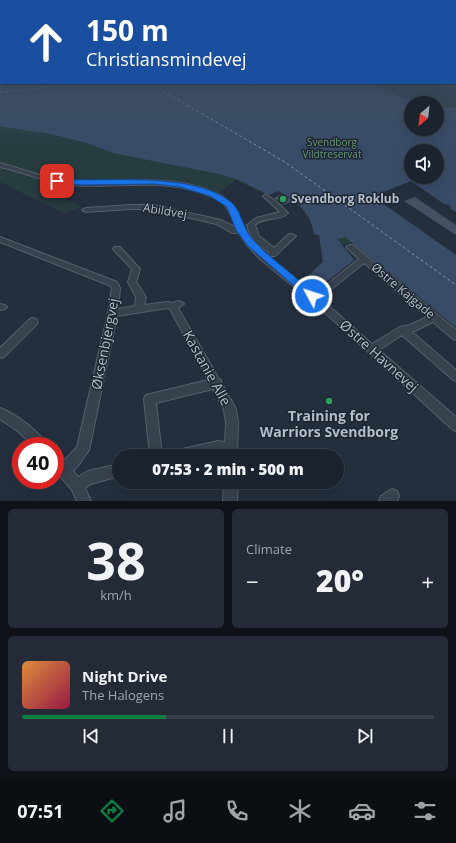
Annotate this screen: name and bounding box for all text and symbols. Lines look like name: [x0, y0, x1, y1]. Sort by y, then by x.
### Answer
text: 150 m: [86, 11, 169, 49]
icon: ahead: [20, 16, 72, 68]
text: Christiansmindevej: [86, 47, 246, 71]
north arrow: [404, 96, 444, 136]
map controls: [404, 96, 444, 184]
park label: Svendborg Vildtreservat: [303, 135, 362, 161]
button: sound: [404, 144, 444, 184]
pin: [40, 164, 74, 198]
icon: arrive: [46, 170, 68, 192]
place label: Svendborg Roklub: [291, 190, 400, 207]
marker: Svendborg Roklub: [278, 194, 288, 204]
street label: Abildvej: [142, 199, 188, 222]
street label: Østre Kajgade: [368, 259, 439, 322]
position arrow: [291, 275, 333, 317]
street label: Øksenbjergvej: [86, 296, 123, 391]
street label: Østre Havnevej: [336, 315, 423, 396]
street label: Kastanie Alle: [179, 327, 236, 409]
marker: Training for Warriors Svendborg: [324, 396, 334, 406]
place label: Training for Warriors Svendborg: [260, 406, 398, 441]
speed limit sign: 40: [12, 437, 64, 489]
text: 07:53 · 2 min · 500 m: [152, 459, 304, 479]
text: 38: [86, 524, 146, 595]
text: Climate: [246, 540, 292, 558]
text: 20°: [316, 560, 364, 601]
text: −: [246, 566, 259, 596]
text: +: [421, 566, 434, 596]
text: km/h: [100, 586, 132, 604]
text: Night Drive: [82, 666, 167, 686]
text: The Halogens: [82, 686, 164, 704]
icon: previous: [80, 725, 102, 747]
icon: pause: [217, 725, 239, 747]
icon: next: [354, 725, 376, 747]
icon: directions: [98, 797, 126, 825]
icon: music: [161, 797, 189, 825]
icon: phone: [223, 797, 251, 825]
icon: climate: [286, 797, 314, 825]
icon: car: [348, 797, 376, 825]
icon: filters: [411, 797, 439, 825]
text: 07:51: [17, 799, 64, 823]

